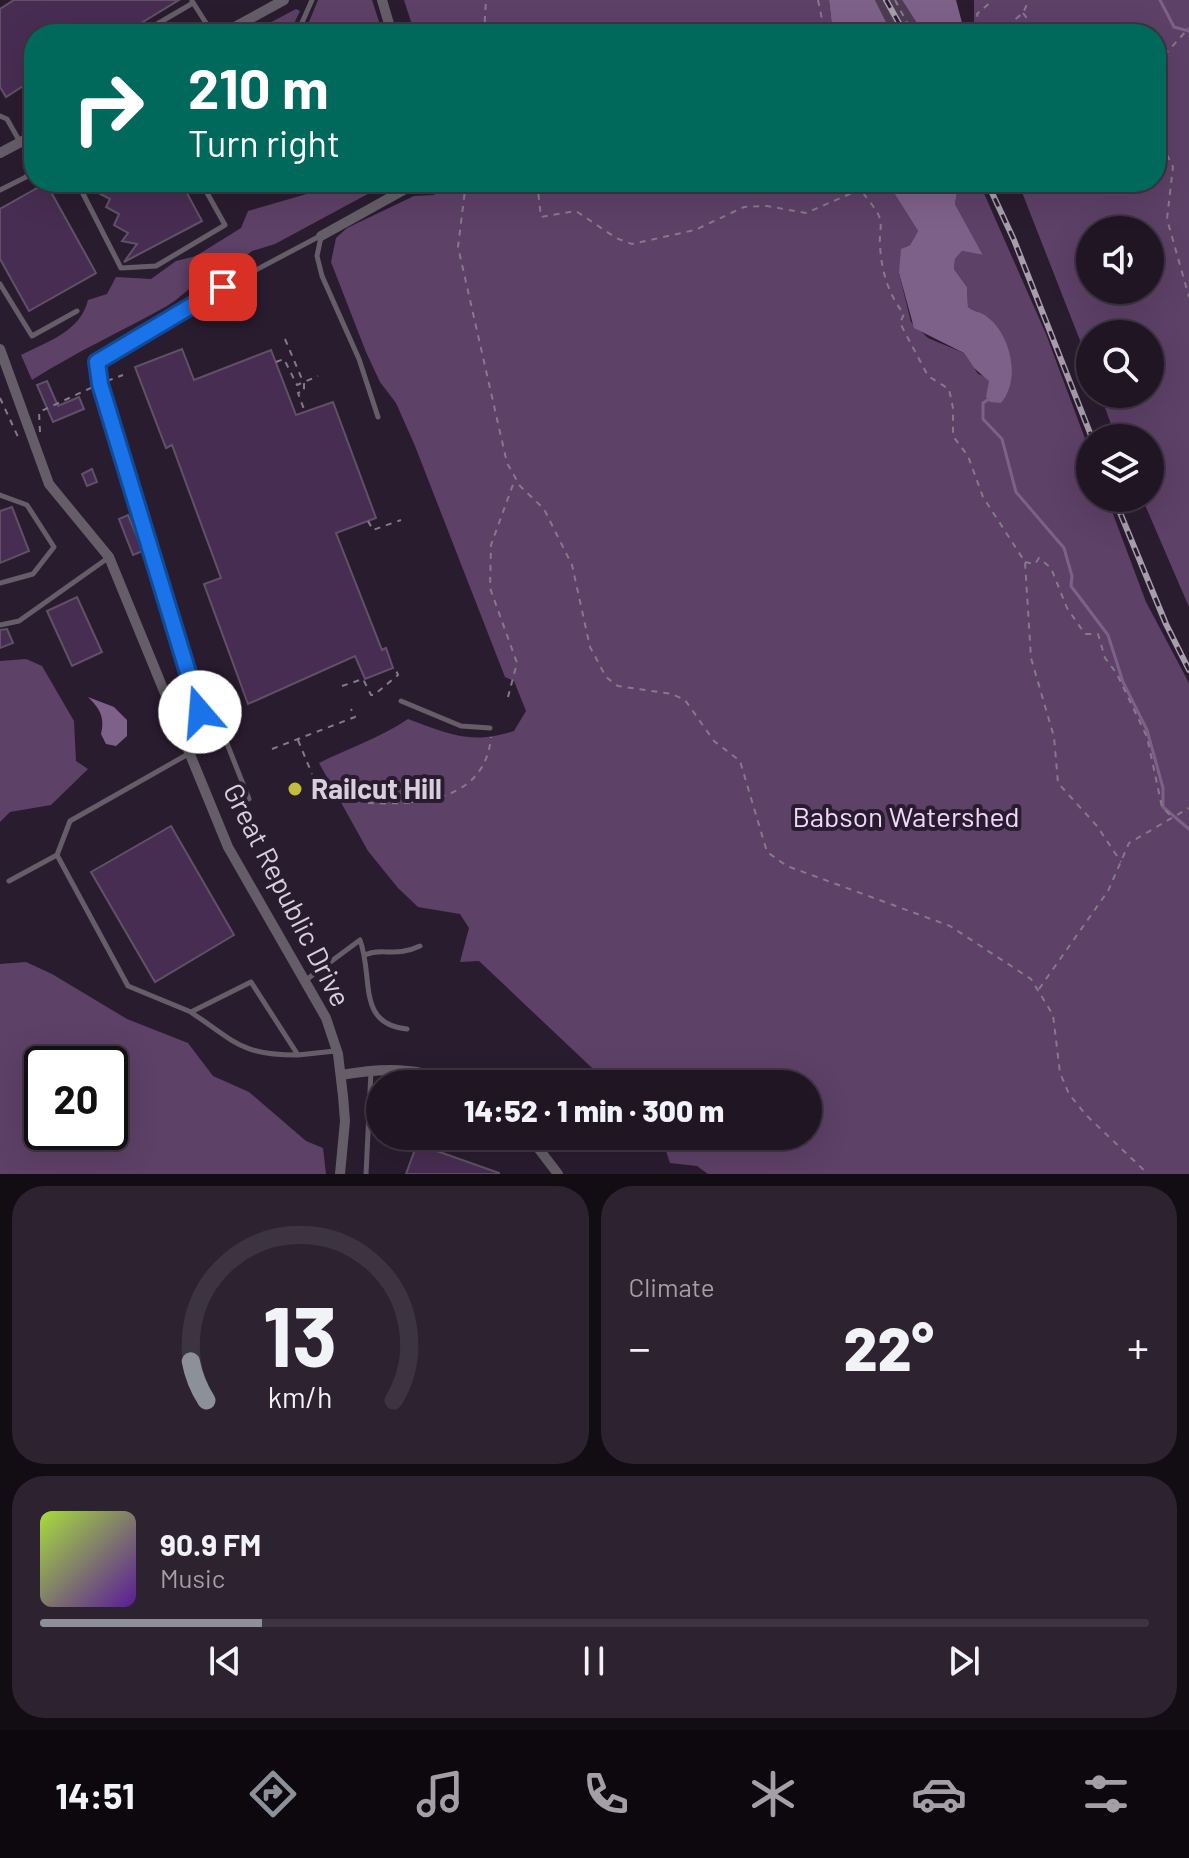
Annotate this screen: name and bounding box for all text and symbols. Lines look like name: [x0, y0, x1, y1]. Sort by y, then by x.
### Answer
text: 210 m: [188, 53, 329, 120]
icon: right: [56, 56, 160, 160]
text: Turn right: [188, 121, 340, 164]
map controls: [1076, 216, 1164, 512]
button: sound: [1076, 216, 1164, 304]
pin: [189, 253, 257, 321]
icon: arrive: [201, 265, 245, 309]
button: search: [1076, 320, 1164, 408]
button: layers: [1076, 424, 1164, 512]
position arrow: [158, 670, 242, 754]
place label: Railcut Hill: [311, 771, 442, 805]
street label: Great Republic Drive: [217, 777, 359, 1012]
marker: Railcut Hill: [286, 780, 304, 798]
park label: Babson Watershed: [792, 799, 1020, 833]
speed limit sign: 20: [24, 1046, 128, 1150]
text: 14:52 · 1 min · 300 m: [464, 1092, 724, 1128]
text: Climate: [629, 1271, 715, 1302]
text: 13: [263, 1284, 337, 1384]
text: 22°: [843, 1311, 934, 1383]
text: −: [629, 1320, 651, 1373]
text: +: [1127, 1320, 1149, 1373]
text: km/h: [268, 1379, 333, 1414]
text: 90.9 FM: [160, 1526, 261, 1562]
text: Music: [160, 1562, 225, 1593]
icon: previous: [203, 1639, 247, 1683]
icon: pause: [572, 1639, 616, 1683]
icon: next: [942, 1639, 986, 1683]
icon: directions: [245, 1766, 301, 1822]
icon: music: [412, 1766, 468, 1822]
icon: phone: [578, 1766, 634, 1822]
icon: climate: [745, 1766, 801, 1822]
icon: car: [911, 1766, 967, 1822]
icon: filters: [1078, 1766, 1134, 1822]
text: 14:51: [55, 1773, 135, 1816]

